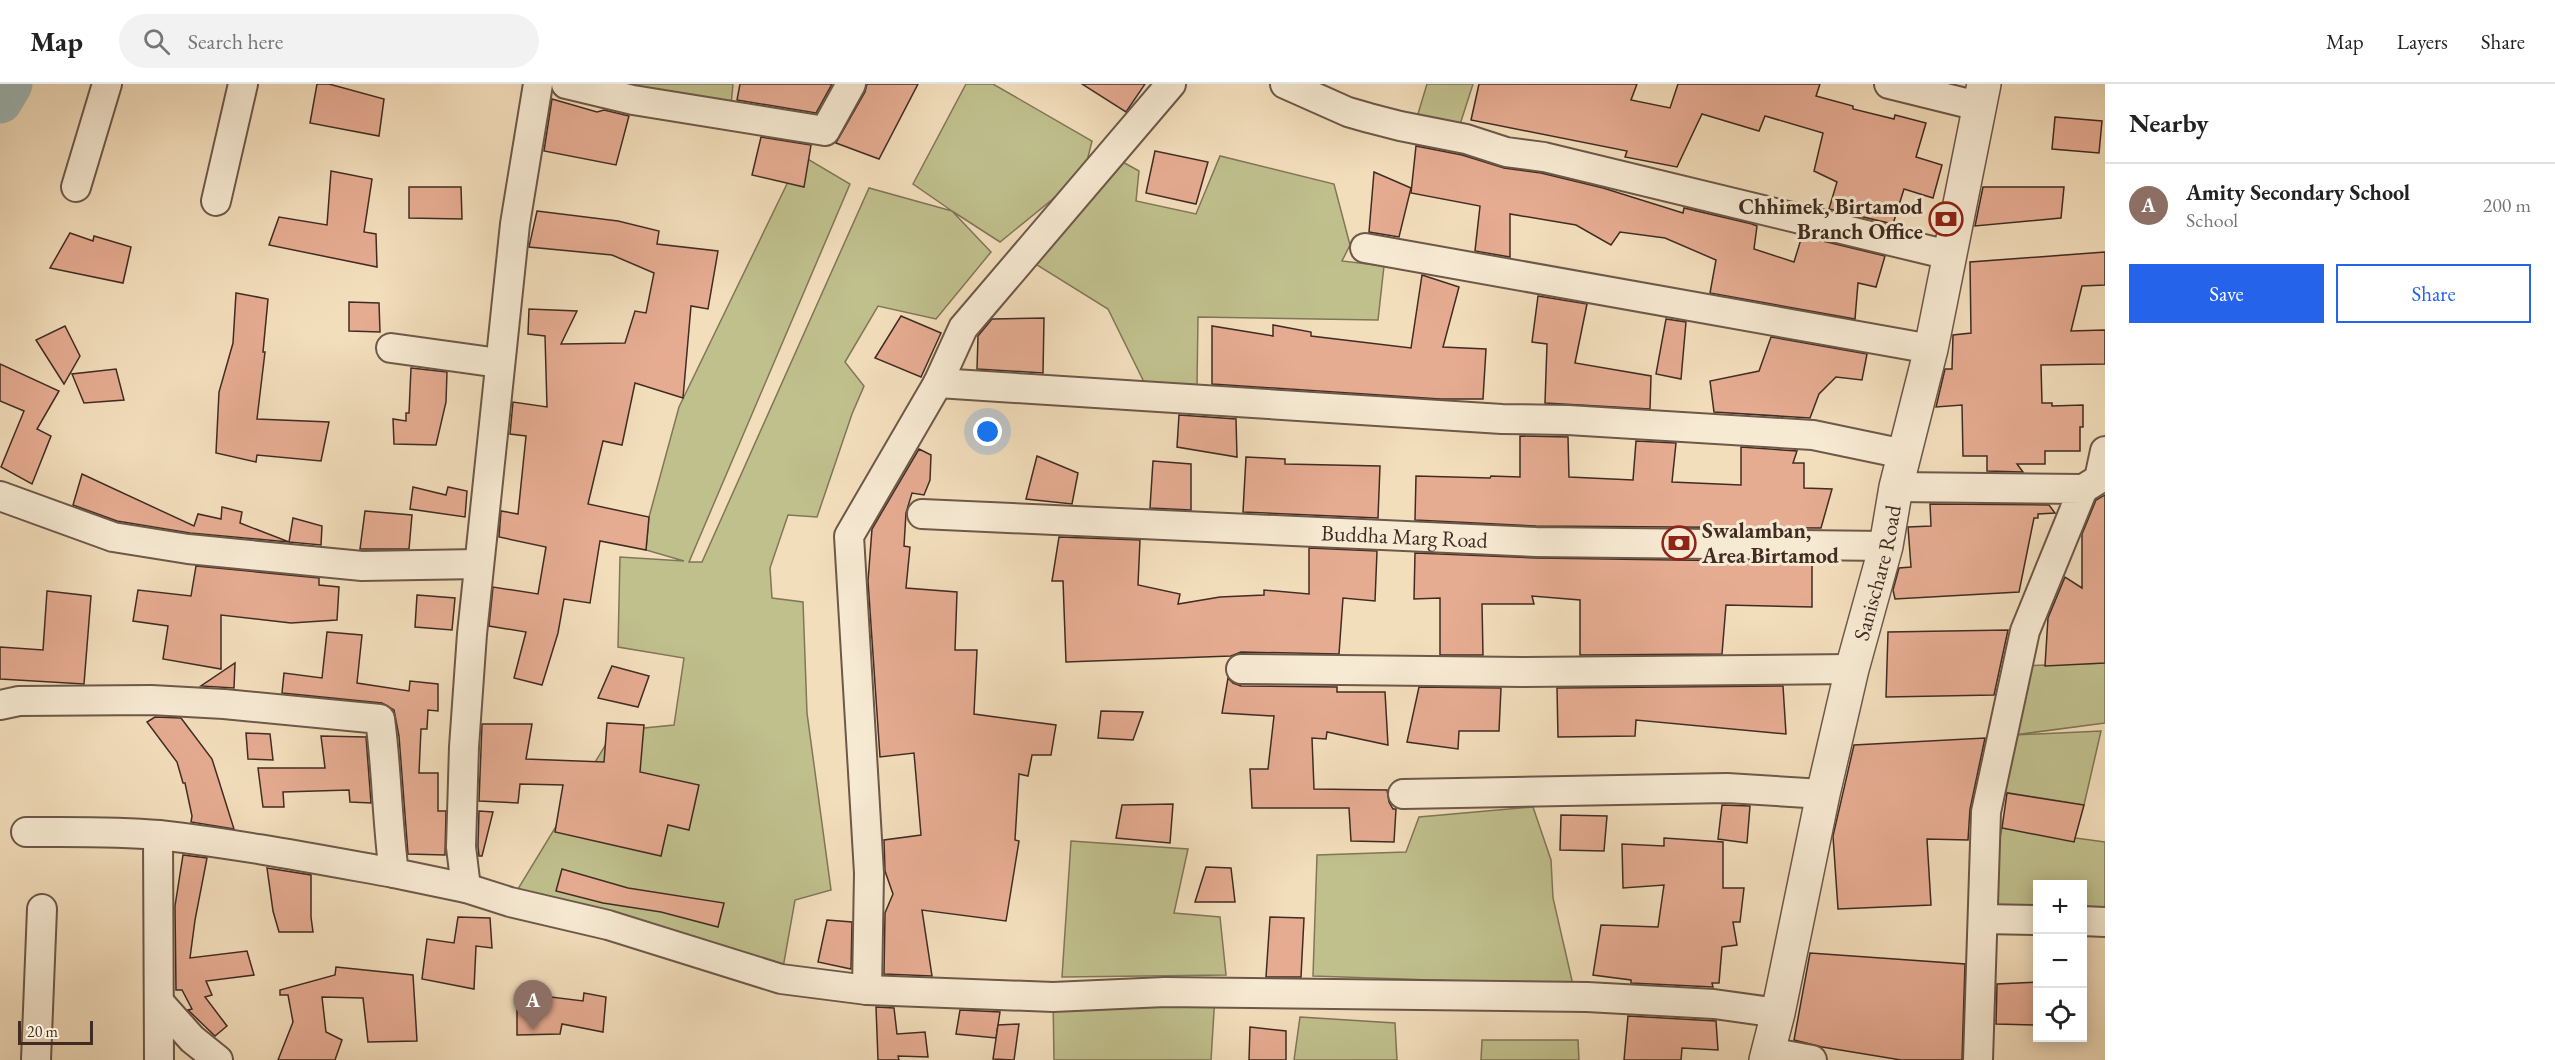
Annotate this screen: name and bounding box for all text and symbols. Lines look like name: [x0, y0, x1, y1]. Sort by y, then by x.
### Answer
search box: [119, 14, 539, 68]
text: Map: [30, 23, 83, 59]
icon: search: [140, 25, 173, 58]
text: Search here: [188, 27, 283, 56]
text: Map: [2326, 28, 2364, 55]
text: Layers: [2397, 28, 2448, 55]
text: Share: [2481, 28, 2525, 55]
text: Nearby: [2129, 106, 2209, 140]
text: Amity Secondary School: [2186, 178, 2410, 207]
place label: Chhimek, Birtamod Branch Office: [1738, 192, 1923, 246]
text: A: [2141, 192, 2156, 218]
text: 200 m: [2483, 192, 2531, 218]
bank icon: Chhimek, Birtamod Branch Office: [1928, 201, 1964, 237]
text: School: [2186, 207, 2238, 233]
button: Save: [2129, 264, 2324, 323]
button: Share: [2336, 264, 2531, 323]
your location: [973, 417, 1002, 446]
street label: Sanischare Road: [1847, 502, 1908, 644]
place label: Swalamban, Area Birtamod: [1701, 516, 1839, 570]
street label: Buddha Marg Road: [1320, 518, 1489, 555]
bank icon: Swalamban, Area Birtamod: [1661, 525, 1697, 561]
map controls: [2033, 880, 2087, 1042]
button: +: [2033, 880, 2087, 934]
button: −: [2033, 934, 2087, 988]
pin: A: [514, 980, 552, 1030]
button: locate: [2033, 988, 2087, 1042]
scale bar: [18, 1018, 93, 1046]
text: 20 m: [27, 1021, 58, 1042]

